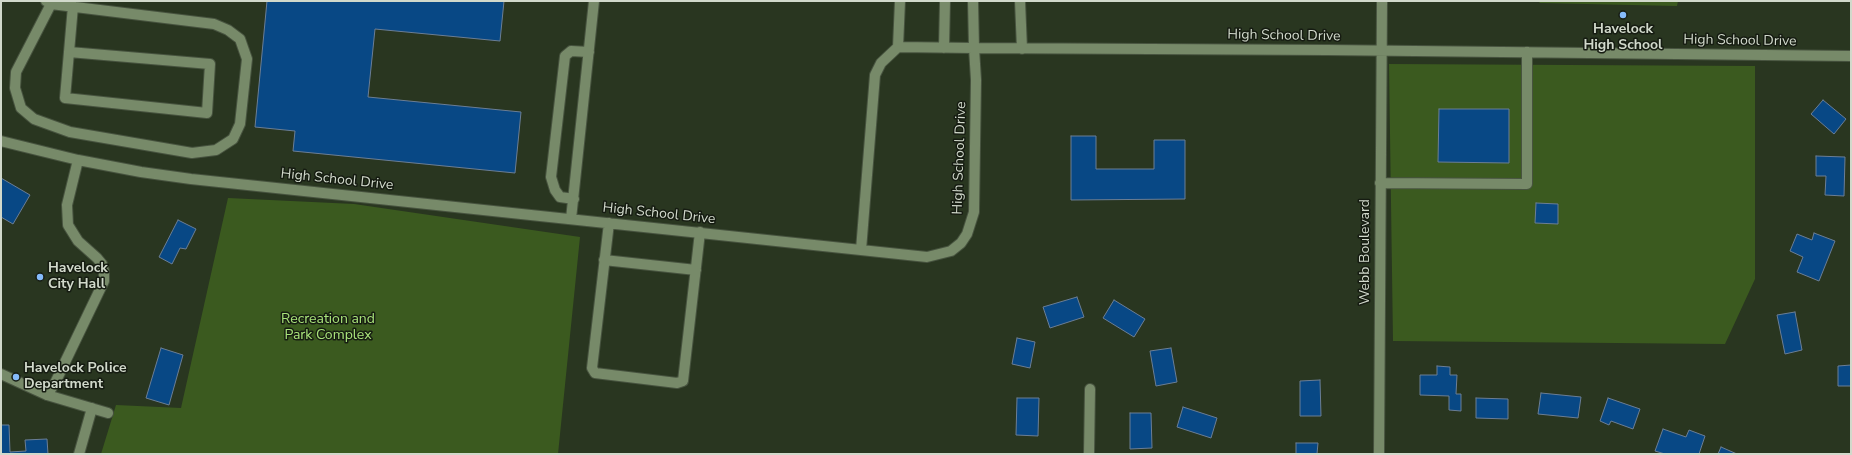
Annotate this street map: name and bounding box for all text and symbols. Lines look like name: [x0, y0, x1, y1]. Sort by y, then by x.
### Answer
marker: Havelock High School: [1618, 10, 1628, 20]
place label: Havelock High School: [1583, 22, 1663, 54]
street label: High School Drive: [1227, 27, 1341, 45]
street label: High School Drive: [1683, 32, 1797, 50]
street label: High School Drive: [950, 101, 970, 215]
street label: High School Drive: [280, 166, 394, 194]
street label: Webb Boulevard: [1358, 199, 1374, 305]
street label: High School Drive: [602, 200, 716, 228]
place label: Havelock City Hall: [48, 261, 108, 294]
marker: Havelock City Hall: [35, 272, 45, 282]
park label: Recreation and Park Complex: [281, 312, 375, 344]
place label: Havelock Police Department: [24, 361, 127, 394]
marker: Havelock Police Department: [11, 372, 21, 382]

